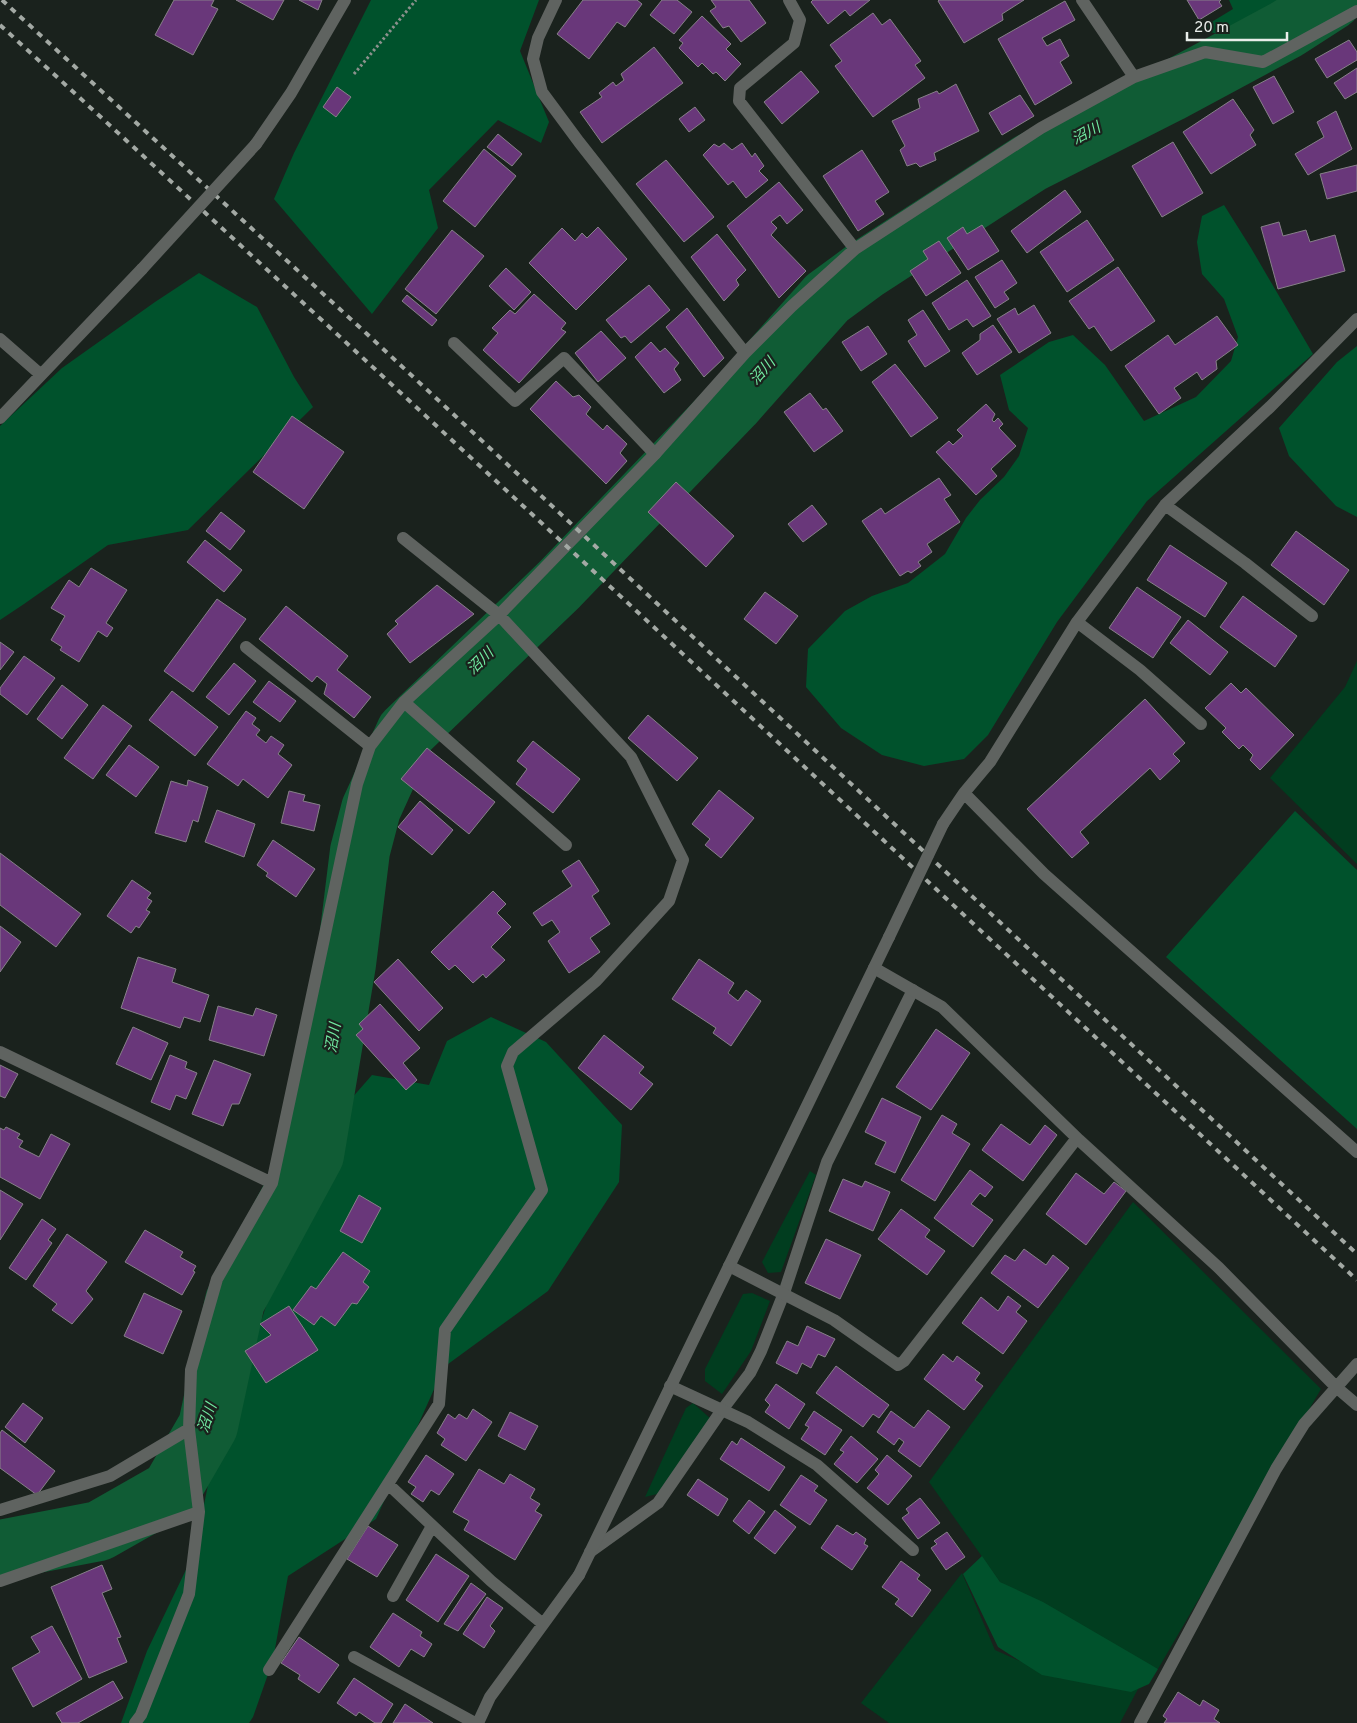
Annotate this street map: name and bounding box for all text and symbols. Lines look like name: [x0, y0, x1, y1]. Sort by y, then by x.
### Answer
scale bar: [1187, 10, 1287, 42]
text: 20 m: [1194, 19, 1229, 38]
water label: 沼川: [1069, 118, 1106, 150]
water label: 沼川: [746, 353, 782, 390]
water label: 沼川: [464, 643, 500, 679]
water label: 沼川: [323, 1020, 347, 1055]
water label: 沼川: [195, 1399, 223, 1436]

